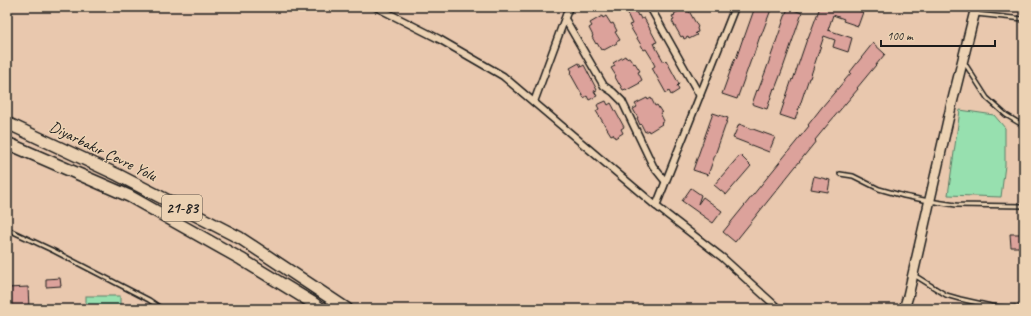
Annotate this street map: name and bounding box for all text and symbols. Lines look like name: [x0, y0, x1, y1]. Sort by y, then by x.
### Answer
scale bar: [881, 22, 995, 48]
text: 100 m: [887, 28, 914, 44]
street label: Diyarbakır Çevre Yolu: [46, 116, 161, 186]
road number: 21-83: [162, 195, 202, 221]

